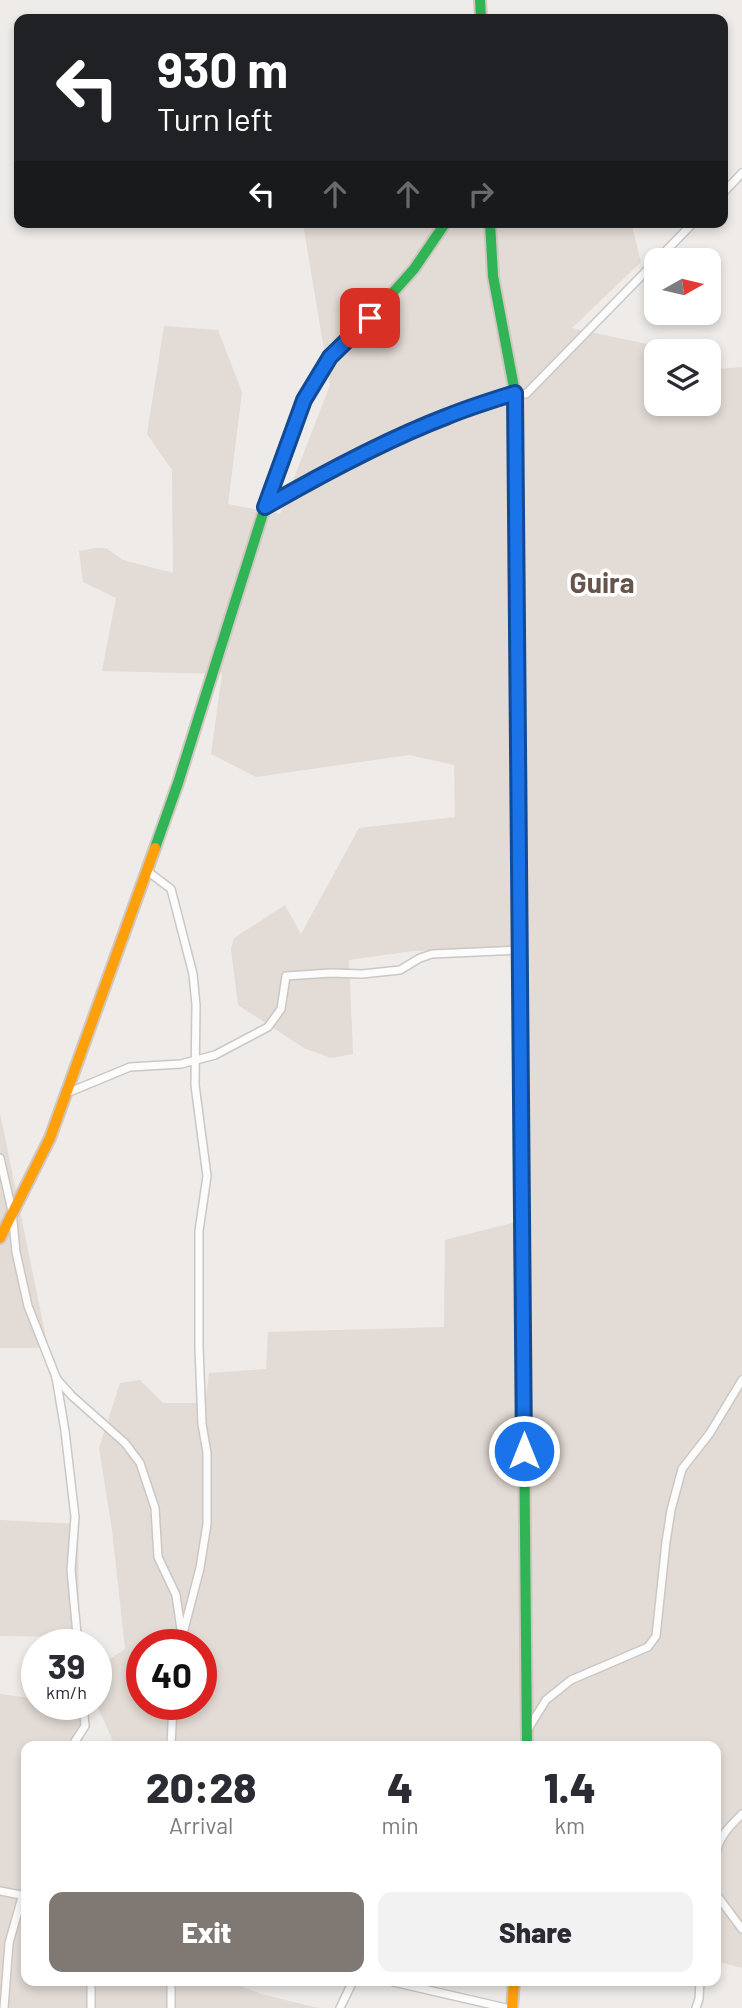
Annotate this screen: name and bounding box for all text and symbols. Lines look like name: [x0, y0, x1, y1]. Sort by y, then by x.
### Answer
text: 930 m: [157, 39, 288, 98]
icon: left: [42, 42, 133, 133]
text: Turn left: [157, 99, 274, 137]
icon: left: [243, 175, 281, 213]
icon: ahead: [316, 175, 354, 213]
icon: ahead: [389, 175, 427, 213]
icon: right: [462, 175, 500, 213]
north arrow: [644, 248, 721, 326]
map controls: [644, 248, 721, 416]
pin: [340, 288, 400, 348]
icon: arrive: [351, 299, 389, 337]
button: layers: [644, 339, 721, 416]
district label: Guira: [570, 565, 634, 599]
position arrow: [487, 1414, 561, 1488]
speed limit sign: 40: [126, 1629, 217, 1720]
text: 39: [48, 1644, 85, 1686]
text: km/h: [46, 1681, 87, 1703]
text: 20:28: [146, 1761, 256, 1811]
text: 4: [387, 1761, 413, 1811]
text: 1.4: [544, 1761, 596, 1811]
text: Arrival: [169, 1811, 233, 1839]
text: min: [381, 1811, 419, 1839]
text: km: [555, 1811, 585, 1839]
button: Exit: [49, 1892, 364, 1972]
button: Share: [378, 1892, 693, 1972]

